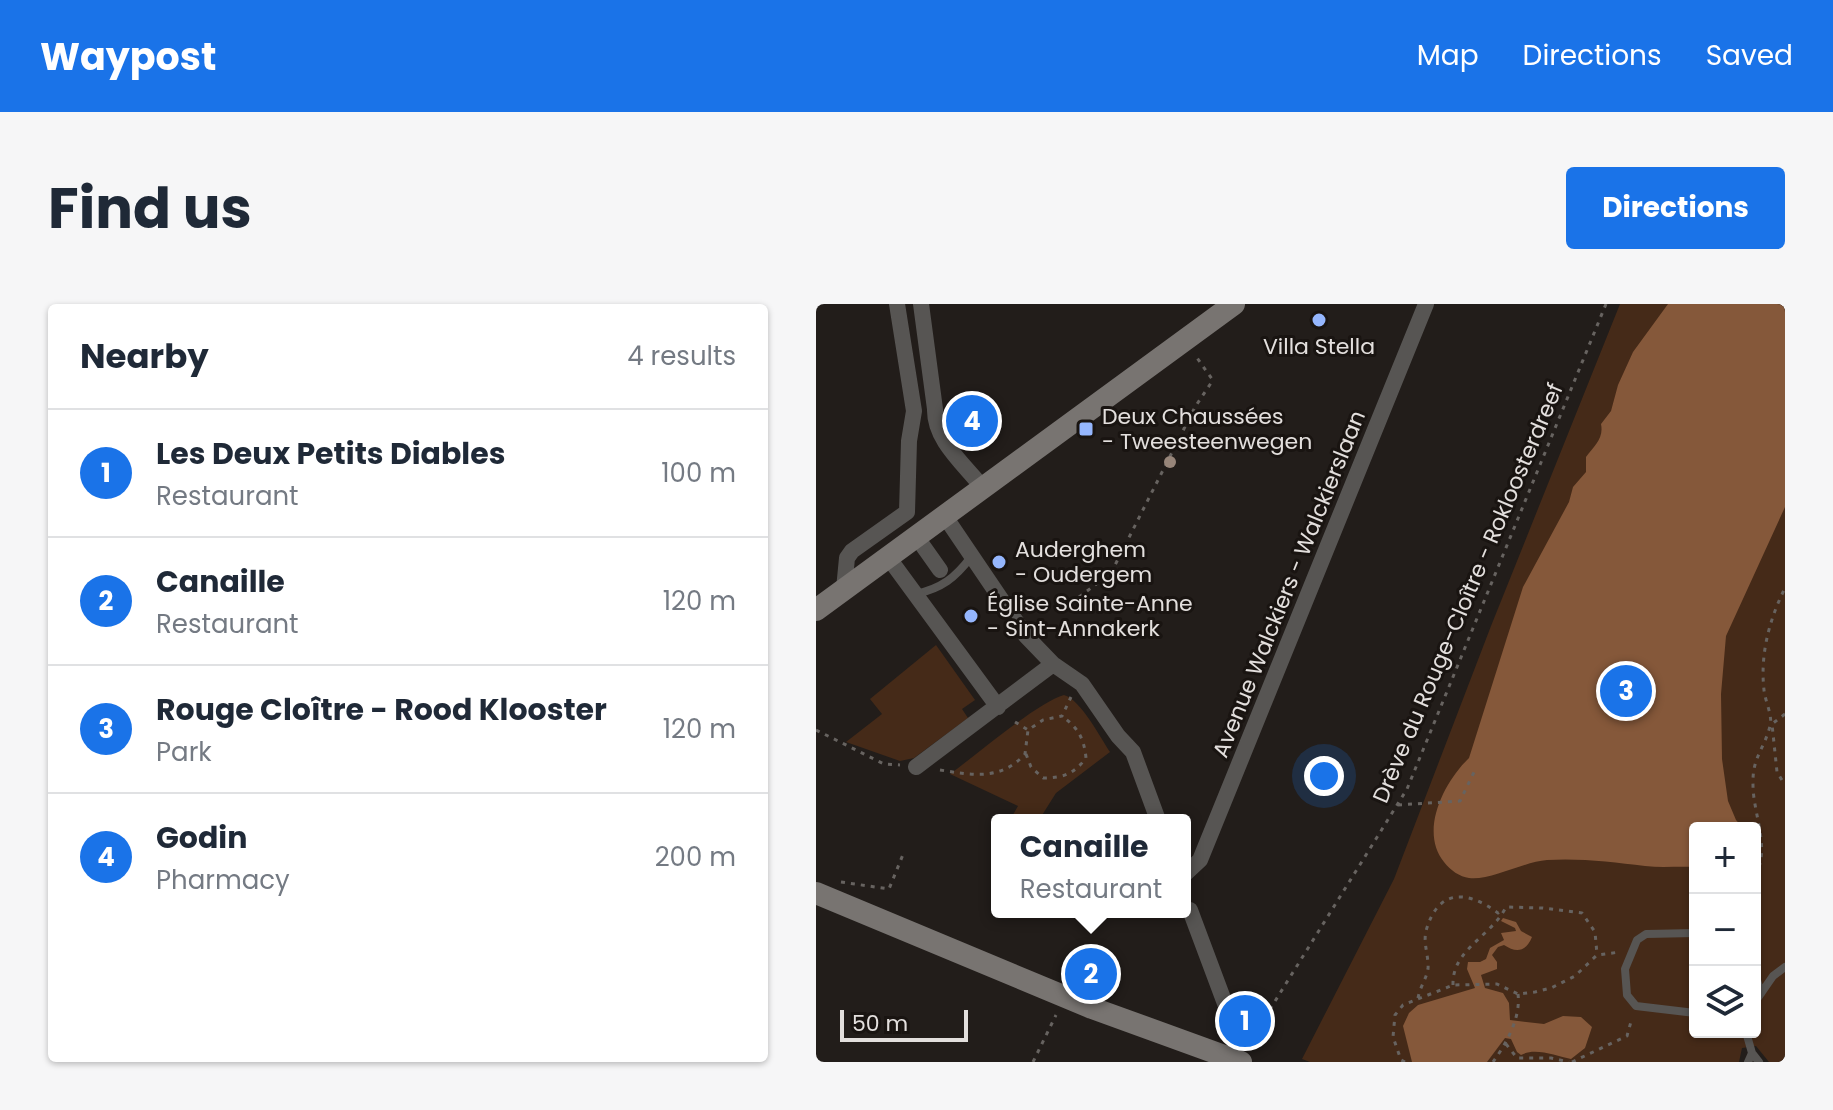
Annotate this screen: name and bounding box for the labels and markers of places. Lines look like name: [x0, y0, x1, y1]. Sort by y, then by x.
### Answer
marker: Villa Stella: [1310, 311, 1328, 329]
place label: Villa Stella: [1263, 331, 1375, 362]
pin: 4: [946, 391, 998, 451]
place label: Deux Chaussées - Tweesteenwegen: [1102, 401, 1312, 457]
marker: Deux Chaussées - Tweesteenwegen: [1077, 420, 1095, 438]
place label: Auderghem - Oudergem: [1015, 534, 1152, 590]
marker: Auderghem - Oudergem: [990, 553, 1008, 571]
place label: Église Sainte-Anne - Sint-Annakerk: [987, 588, 1193, 644]
marker: Église Sainte-Anne - Sint-Annakerk: [962, 607, 980, 625]
pin: 3: [1600, 661, 1652, 721]
pin: 2: [1065, 944, 1117, 1004]
pin: 1: [1219, 991, 1271, 1051]

